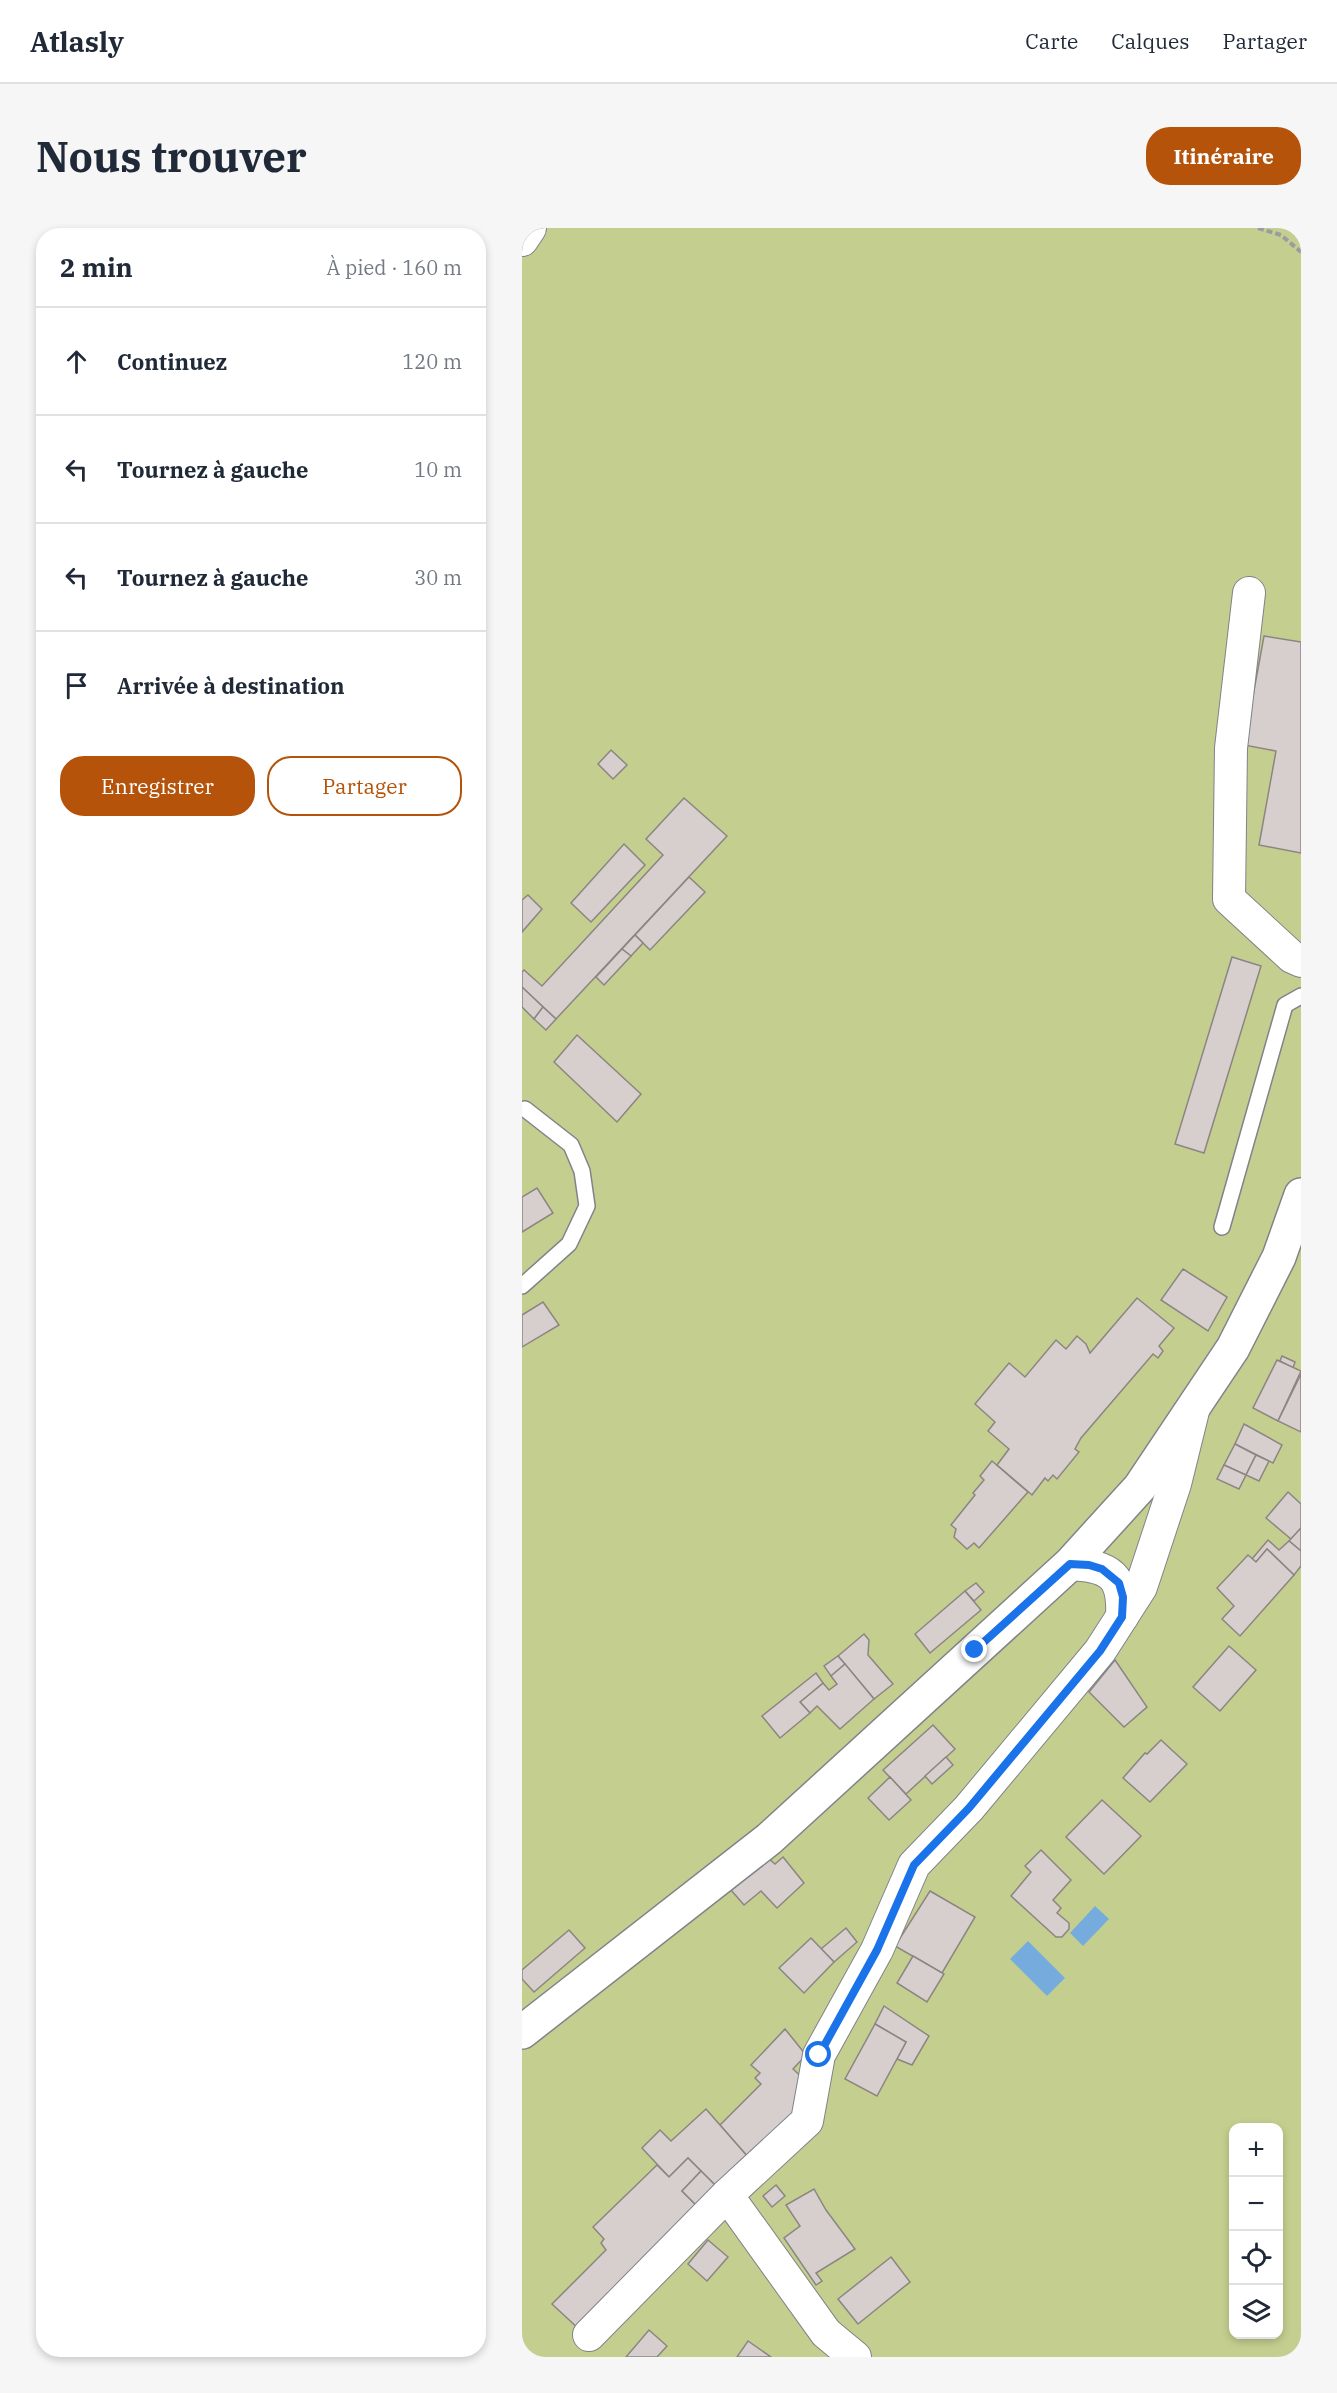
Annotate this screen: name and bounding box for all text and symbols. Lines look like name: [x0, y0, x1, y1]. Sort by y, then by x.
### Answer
text: Atlasly: [30, 23, 124, 60]
text: Carte: [1025, 27, 1078, 55]
text: Calques: [1111, 27, 1190, 55]
text: Partager: [1223, 27, 1307, 55]
button: Itinéraire: [1146, 127, 1301, 185]
text: Nous trouver: [36, 129, 307, 184]
text: 2 min: [60, 250, 133, 284]
text: À pied · 160 m: [327, 254, 462, 281]
icon: ahead: [60, 345, 93, 378]
text: Continuez: [117, 347, 227, 376]
text: 120 m: [402, 348, 462, 375]
icon: left: [60, 453, 93, 486]
text: Tournez à gauche: [117, 455, 308, 484]
text: 10 m: [414, 456, 462, 483]
icon: left: [60, 561, 93, 594]
text: Tournez à gauche: [117, 563, 308, 592]
text: 30 m: [414, 564, 462, 591]
icon: arrive: [60, 669, 93, 702]
text: Arrivée à destination: [117, 671, 345, 700]
button: Enregistrer: [60, 756, 255, 816]
button: Partager: [267, 756, 462, 816]
route end: [961, 1636, 987, 1662]
route start: [805, 2041, 831, 2067]
map controls: [1229, 2123, 1283, 2339]
button: +: [1229, 2123, 1283, 2177]
button: −: [1229, 2177, 1283, 2231]
button: locate: [1229, 2231, 1283, 2285]
button: layers: [1229, 2285, 1283, 2339]

